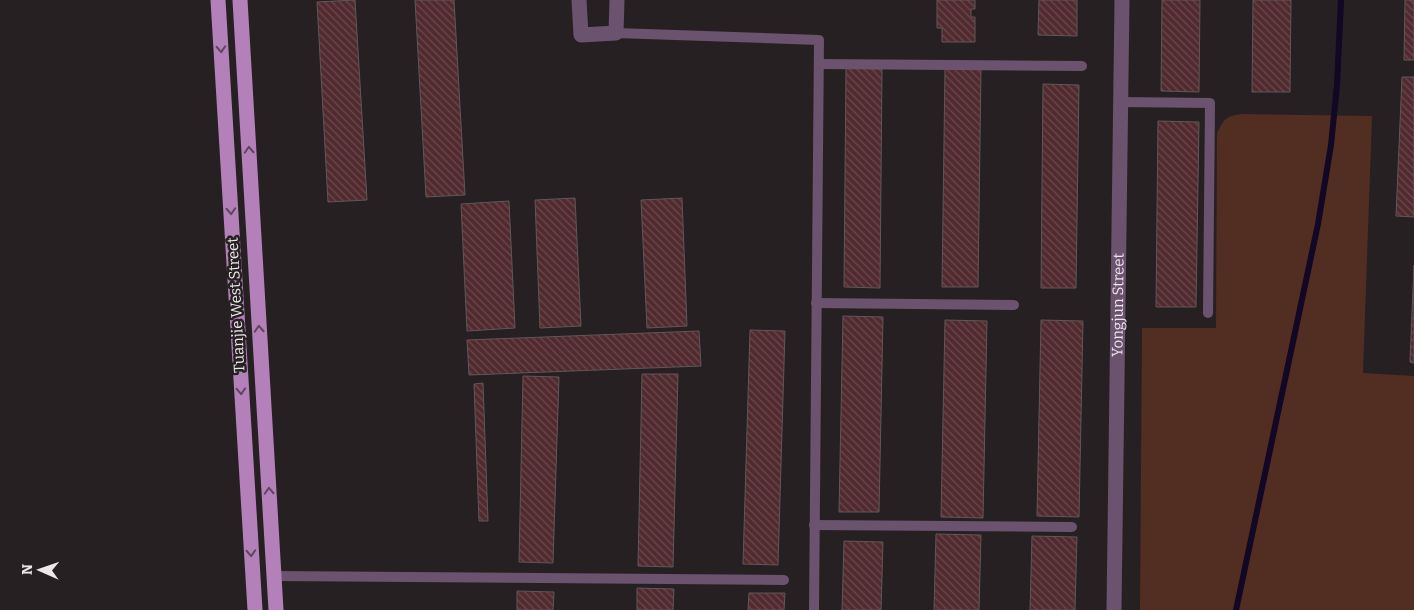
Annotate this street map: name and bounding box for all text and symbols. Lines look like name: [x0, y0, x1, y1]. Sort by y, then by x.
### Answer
one-way arrow: [215, 45, 226, 53]
one-way arrow: [243, 145, 254, 153]
one-way arrow: [225, 207, 236, 215]
street label: Tuanjie West Street: [223, 236, 249, 373]
street label: Yongjun Street: [1108, 252, 1128, 357]
one-way arrow: [254, 325, 265, 333]
one-way arrow: [236, 387, 247, 395]
one-way arrow: [264, 487, 275, 495]
north arrow: [15, 545, 65, 595]
one-way arrow: [246, 549, 257, 557]
text: N: [19, 564, 36, 575]

